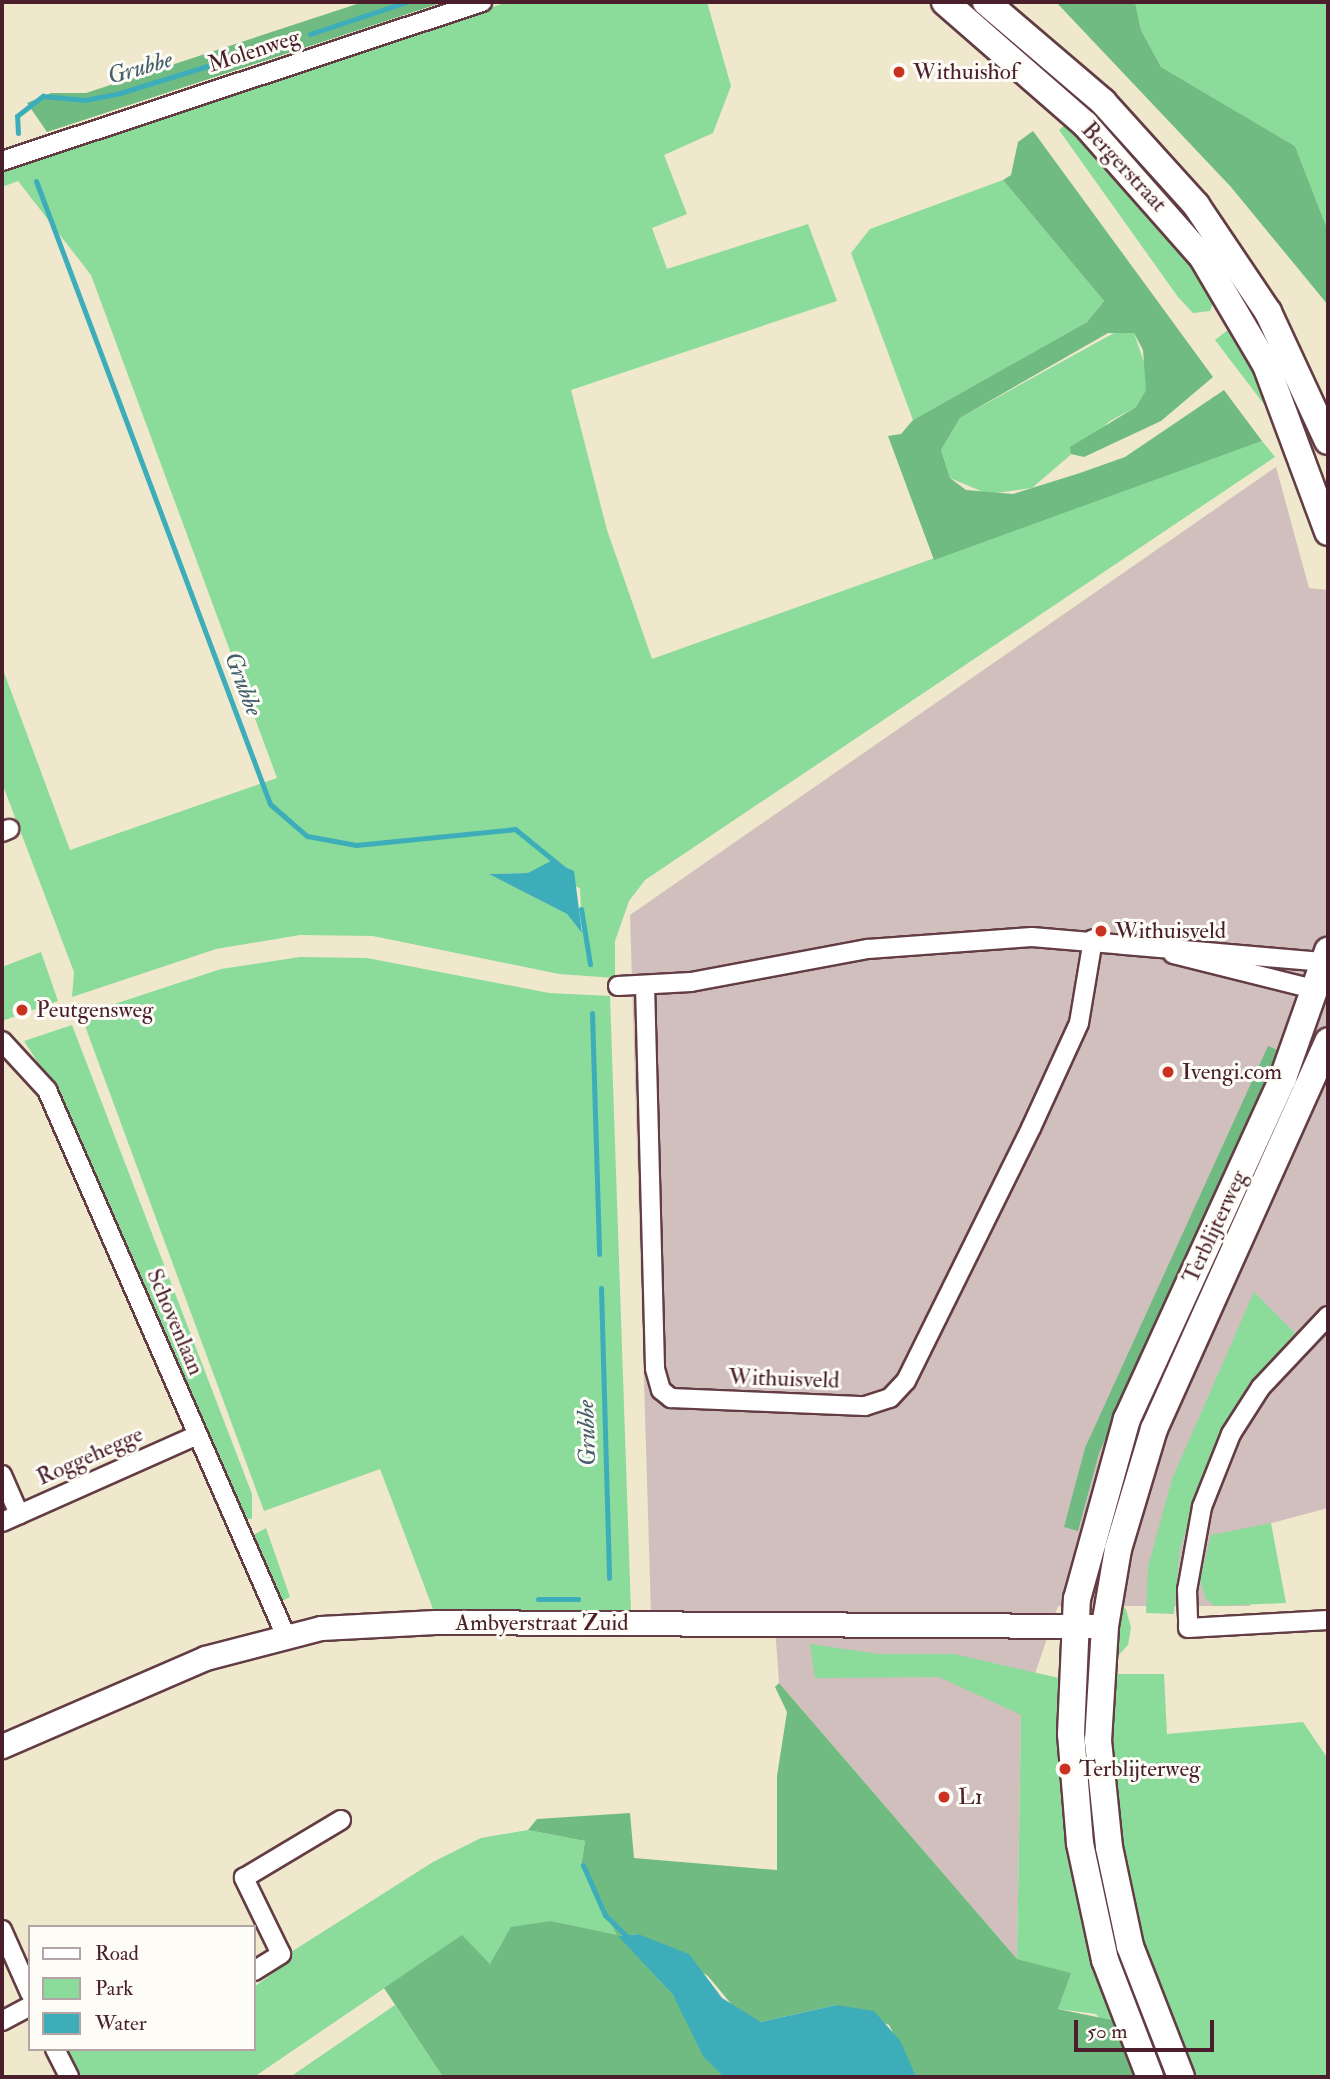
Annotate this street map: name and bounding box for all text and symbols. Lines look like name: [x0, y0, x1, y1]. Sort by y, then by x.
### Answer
street label: Molenweg: [205, 23, 303, 79]
water label: Grubbe: [104, 45, 176, 91]
place label: Withuishof: [913, 58, 1018, 86]
marker: Withuishof: [891, 64, 907, 80]
street label: Bergerstraat: [1075, 116, 1173, 218]
water label: Grubbe: [218, 648, 268, 720]
place label: Withuisveld: [1115, 917, 1226, 945]
marker: Withuisveld: [1093, 923, 1109, 939]
place label: Peutgensweg: [36, 996, 153, 1024]
marker: Peutgensweg: [14, 1002, 30, 1018]
place label: Ivengi.com: [1182, 1058, 1282, 1086]
marker: Ivengi.com: [1160, 1064, 1176, 1080]
street label: Terblijterweg: [1177, 1166, 1253, 1288]
street label: Schovenlaan: [140, 1265, 210, 1379]
street label: Withuisveld: [728, 1363, 840, 1395]
water label: Grubbe: [571, 1400, 603, 1466]
street label: Roggehegge: [33, 1420, 147, 1492]
street label: Ambyerstraat Zuid: [455, 1609, 629, 1637]
place label: Terblijterweg: [1079, 1755, 1200, 1783]
marker: Terblijterweg: [1057, 1761, 1073, 1777]
place label: L1: [958, 1783, 983, 1811]
marker: L1: [936, 1789, 952, 1805]
legend: [28, 1925, 256, 2051]
text: Road: [95, 1940, 139, 1967]
text: Park: [95, 1975, 133, 2002]
scale bar: [1078, 2006, 1218, 2050]
text: Water: [95, 2010, 147, 2037]
text: 50 m: [1087, 2018, 1128, 2045]

